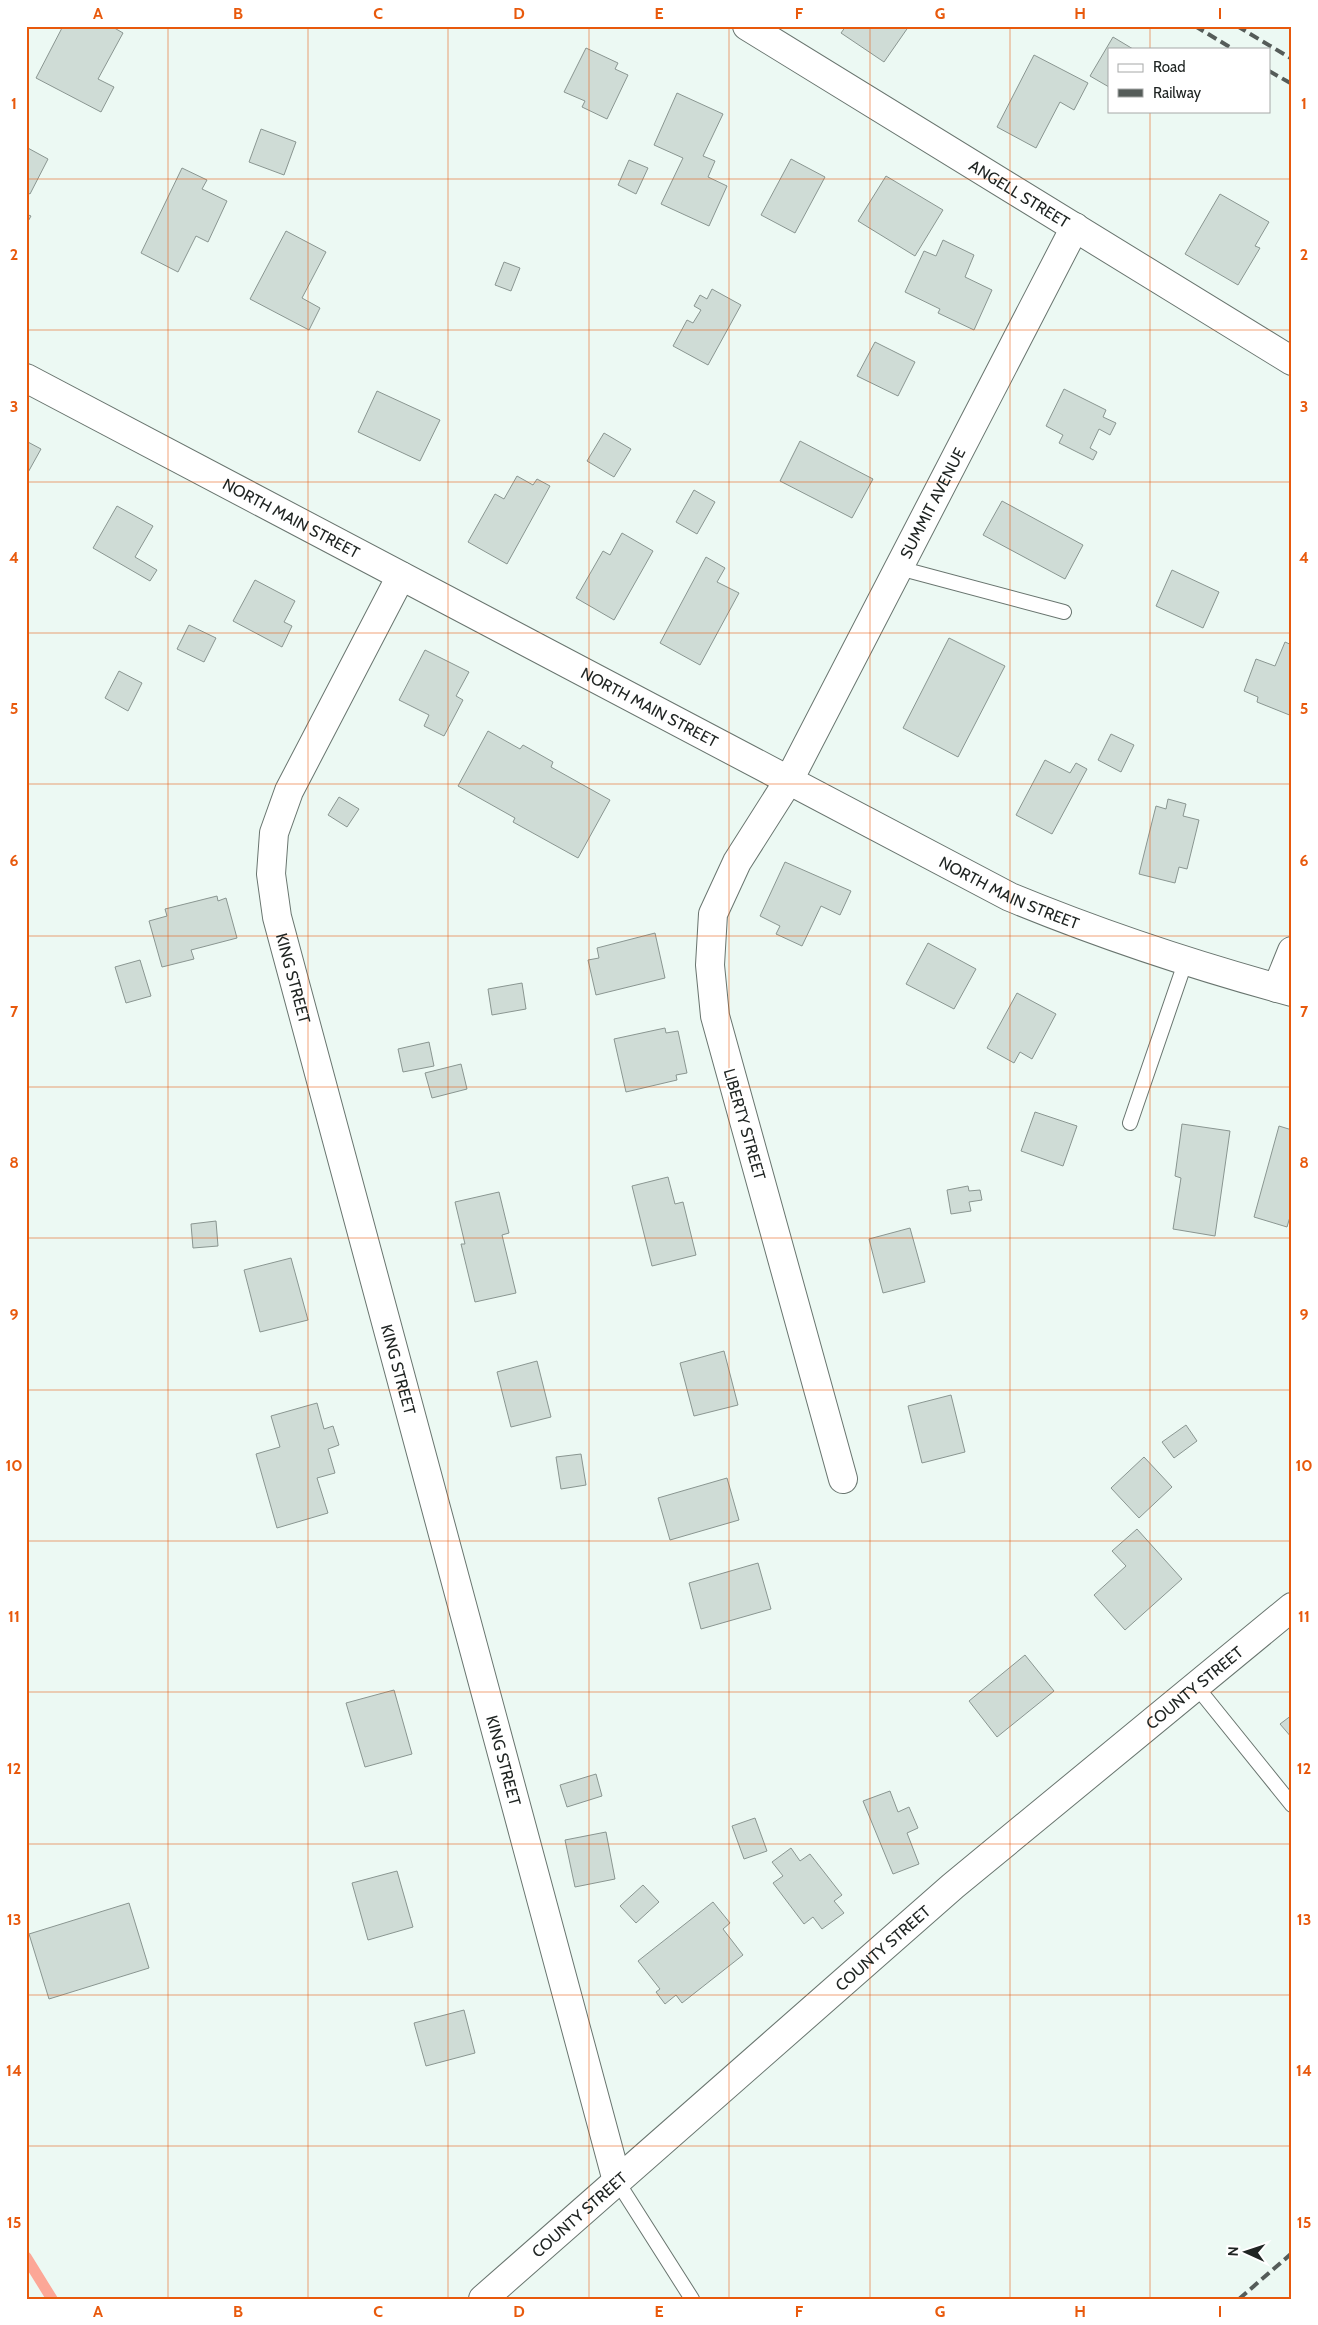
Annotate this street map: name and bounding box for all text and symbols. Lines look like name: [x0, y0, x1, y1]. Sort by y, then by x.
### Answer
text: A: [93, 4, 103, 23]
text: B: [233, 4, 243, 23]
text: C: [373, 4, 383, 23]
text: D: [513, 4, 525, 23]
text: E: [654, 4, 664, 23]
text: F: [795, 4, 804, 23]
text: G: [935, 4, 945, 23]
text: H: [1074, 4, 1086, 23]
text: I: [1218, 4, 1222, 23]
legend: [1108, 48, 1270, 112]
text: Road: [1153, 58, 1186, 76]
text: Railway: [1153, 84, 1202, 102]
text: 1: [11, 94, 17, 113]
text: 1: [1301, 94, 1307, 113]
street label: ANGELL STREET: [966, 156, 1073, 232]
text: 2: [10, 245, 18, 264]
text: 2: [1300, 245, 1308, 264]
text: 3: [10, 397, 18, 416]
text: 3: [1300, 397, 1308, 416]
street label: SUMMIT AVENUE: [896, 444, 969, 562]
street label: NORTH MAIN STREET: [219, 475, 363, 563]
text: 4: [9, 548, 19, 567]
text: 4: [1299, 548, 1309, 567]
street label: NORTH MAIN STREET: [578, 663, 721, 751]
text: 5: [10, 699, 18, 718]
text: 5: [1300, 699, 1308, 718]
text: 6: [10, 851, 19, 870]
text: 6: [1300, 851, 1309, 870]
street label: NORTH MAIN STREET: [936, 852, 1082, 933]
street label: KING STREET: [272, 931, 314, 1026]
text: 7: [10, 1002, 19, 1021]
text: 7: [1300, 1002, 1309, 1021]
street label: LIBERTY STREET: [720, 1066, 770, 1182]
text: 8: [9, 1153, 19, 1172]
text: 8: [1299, 1153, 1309, 1172]
text: 9: [10, 1305, 19, 1324]
text: 9: [1300, 1305, 1309, 1324]
street label: KING STREET: [377, 1322, 420, 1417]
text: 10: [5, 1456, 23, 1475]
text: 10: [1295, 1456, 1313, 1475]
text: 11: [8, 1607, 20, 1626]
text: 11: [1298, 1607, 1310, 1626]
street label: COUNTY STREET: [1142, 1642, 1247, 1733]
street label: KING STREET: [482, 1713, 525, 1808]
text: 12: [7, 1759, 21, 1778]
text: 12: [1297, 1759, 1311, 1778]
street label: COUNTY STREET: [832, 1901, 935, 1995]
text: 13: [7, 1910, 21, 1929]
text: 13: [1297, 1910, 1311, 1929]
text: 14: [6, 2061, 22, 2080]
text: 14: [1296, 2061, 1312, 2080]
street label: COUNTY STREET: [528, 2168, 631, 2262]
text: 15: [7, 2213, 21, 2232]
text: 15: [1297, 2213, 1311, 2232]
north arrow: [1220, 2228, 1270, 2278]
text: N: [1224, 2246, 1242, 2257]
text: A: [93, 2302, 103, 2321]
text: B: [233, 2302, 243, 2321]
text: C: [373, 2302, 383, 2321]
text: D: [513, 2302, 525, 2321]
text: E: [654, 2302, 664, 2321]
text: F: [795, 2302, 804, 2321]
text: G: [935, 2302, 945, 2321]
text: H: [1074, 2302, 1086, 2321]
text: I: [1218, 2302, 1222, 2321]

